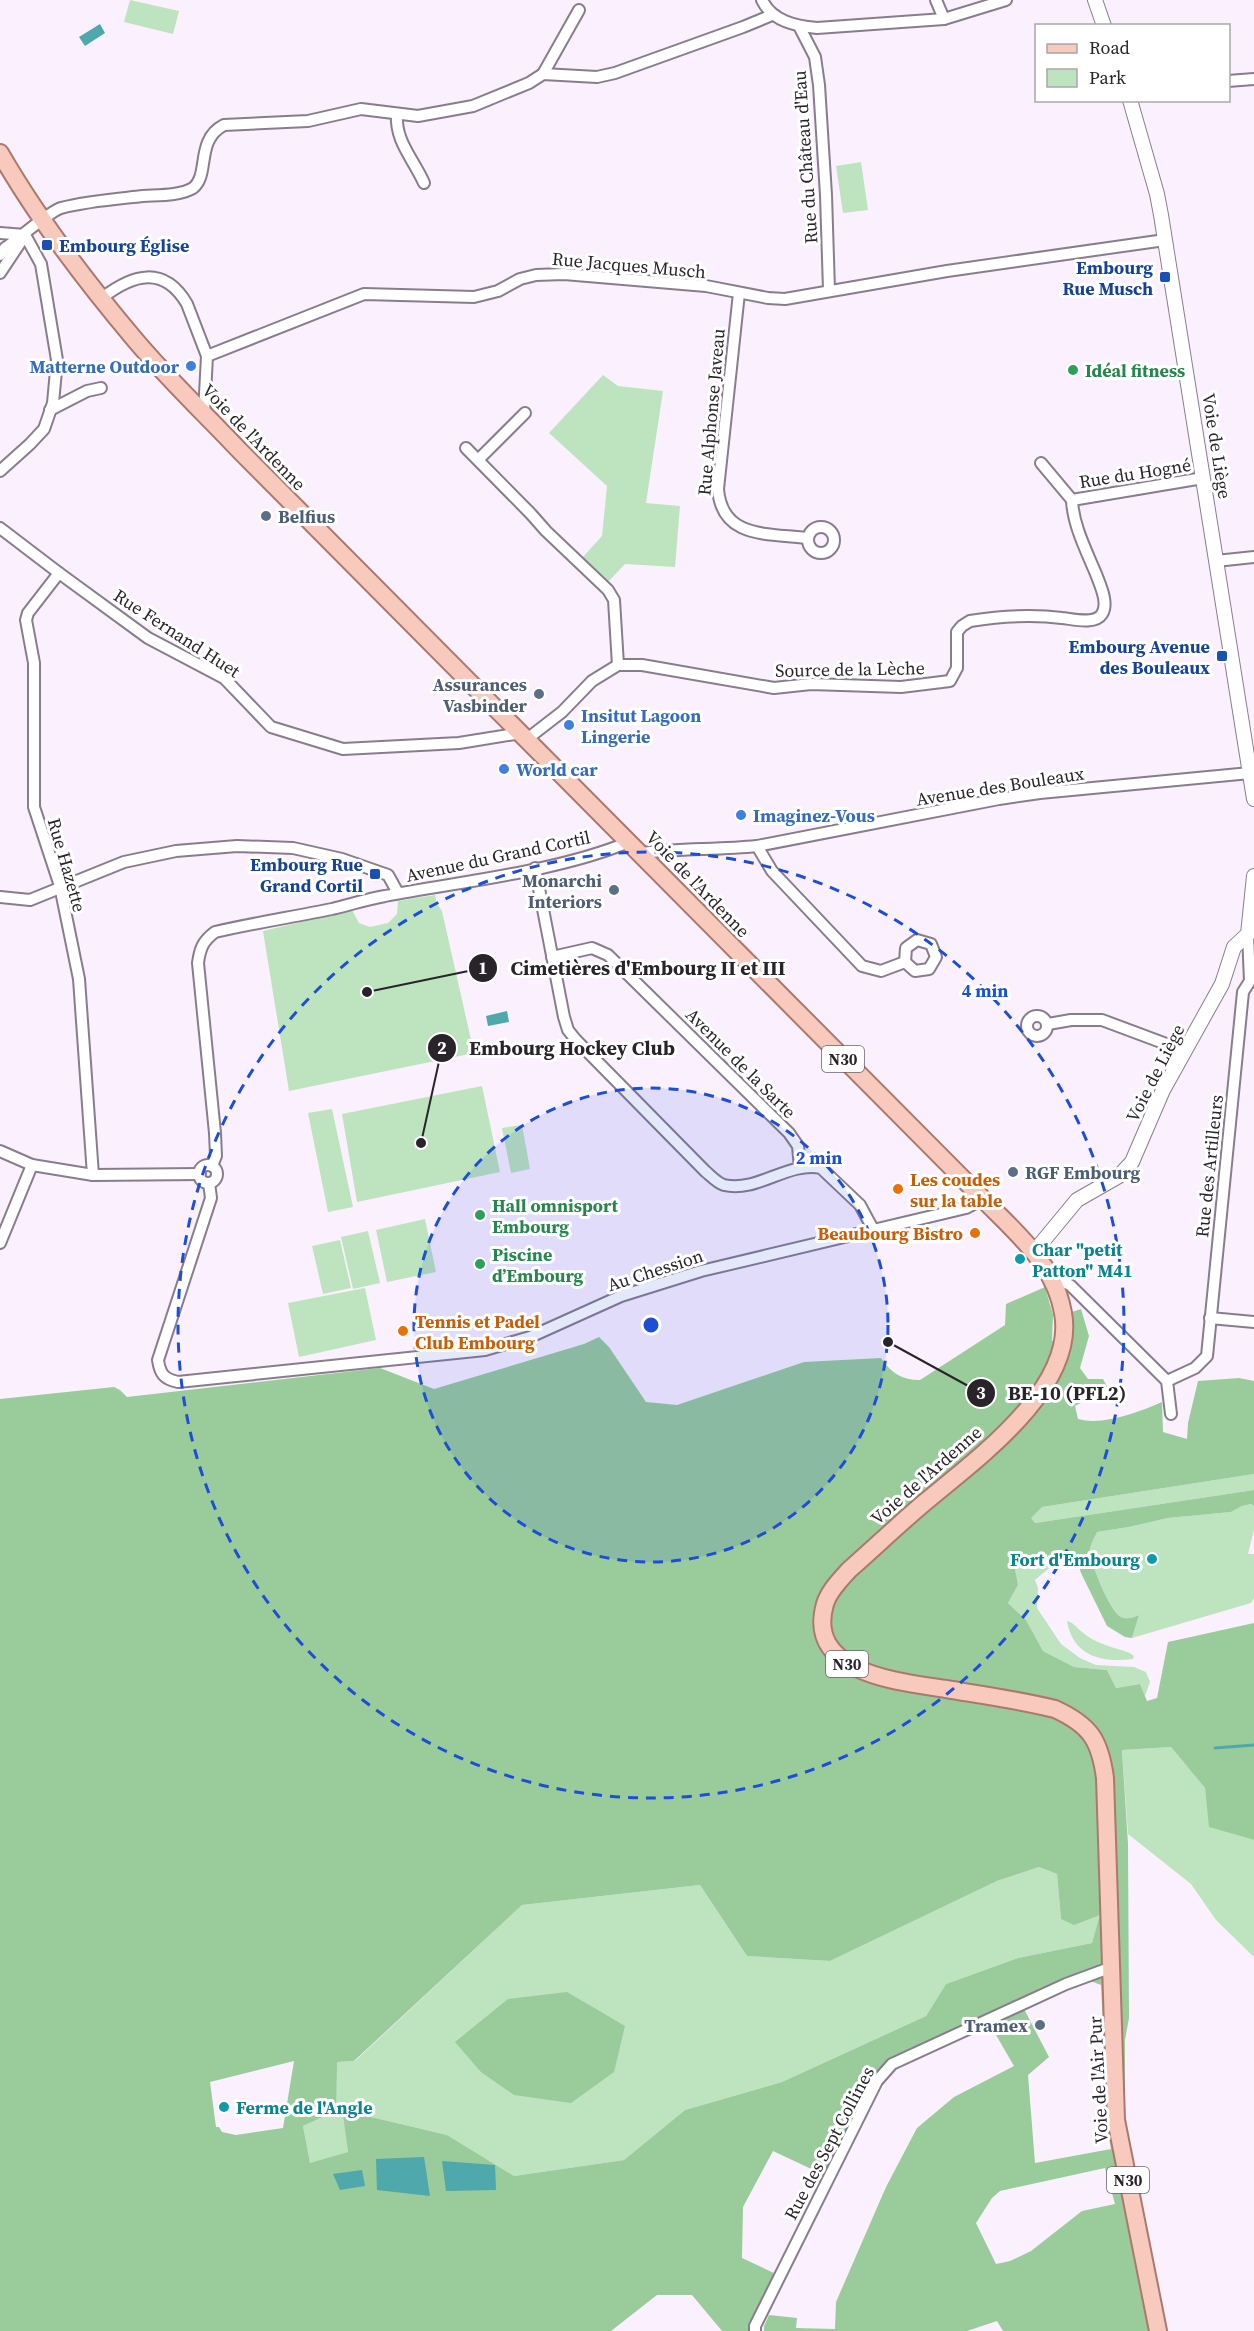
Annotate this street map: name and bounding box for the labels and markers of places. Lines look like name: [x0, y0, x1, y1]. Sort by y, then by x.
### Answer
place label: Embourg Église: [59, 233, 189, 258]
marker: Embourg Église: [40, 238, 54, 252]
place label: Embourg Rue Musch: [1062, 255, 1153, 301]
marker: Embourg Rue Musch: [1158, 270, 1172, 284]
place label: Matterne Outdoor: [29, 354, 180, 379]
place label: Idéal fitness: [1085, 358, 1185, 383]
marker: Matterne Outdoor: [184, 359, 198, 373]
marker: Idéal fitness: [1066, 363, 1080, 377]
place label: Belfius: [278, 504, 335, 529]
marker: Belfius: [259, 509, 273, 523]
place label: Embourg Avenue des Bouleaux: [1068, 634, 1210, 680]
marker: Embourg Avenue des Bouleaux: [1215, 649, 1229, 663]
place label: Assurances Vasbinder: [432, 672, 528, 718]
marker: Assurances Vasbinder: [532, 687, 546, 701]
place label: Insitut Lagoon Lingerie: [581, 703, 701, 749]
marker: Insitut Lagoon Lingerie: [562, 718, 576, 732]
place label: World car: [516, 757, 598, 782]
marker: World car: [497, 762, 511, 776]
place label: Imaginez-Vous: [753, 803, 875, 828]
marker: Imaginez-Vous: [734, 808, 748, 822]
place label: Embourg Rue Grand Cortil: [250, 852, 363, 898]
marker: Embourg Rue Grand Cortil: [368, 867, 382, 881]
place label: Monarchi Interiors: [522, 868, 602, 914]
marker: Monarchi Interiors: [607, 883, 621, 897]
callout: Cimetières d'Embourg II et III: [468, 949, 797, 987]
callout: Embourg Hockey Club: [427, 1029, 687, 1067]
place label: RGF Embourg: [1025, 1160, 1140, 1185]
marker: RGF Embourg: [1006, 1165, 1020, 1179]
place label: Les coudes sur la table: [910, 1167, 1002, 1213]
marker: Les coudes sur la table: [891, 1182, 905, 1196]
place label: Hall omnisport Embourg: [492, 1193, 618, 1239]
marker: Hall omnisport Embourg: [473, 1208, 487, 1222]
place label: Beaubourg Bistro: [817, 1221, 963, 1246]
marker: Beaubourg Bistro: [968, 1226, 982, 1240]
place label: Char "petit Patton" M41: [1032, 1237, 1133, 1283]
place label: Piscine d’Embourg: [492, 1242, 584, 1288]
marker: Char "petit Patton" M41: [1013, 1252, 1027, 1266]
marker: Piscine d’Embourg: [473, 1257, 487, 1271]
place label: Tennis et Padel Club Embourg: [415, 1309, 540, 1355]
centre of rings: [641, 1315, 661, 1335]
marker: Tennis et Padel Club Embourg: [396, 1324, 410, 1338]
callout: BE-10 (PFL2): [966, 1374, 1138, 1412]
place label: Fort d'Embourg: [1010, 1547, 1140, 1572]
marker: Fort d'Embourg: [1145, 1552, 1159, 1566]
place label: Tramex: [964, 2013, 1028, 2038]
marker: Tramex: [1033, 2018, 1047, 2032]
place label: Ferme de l'Angle: [236, 2095, 373, 2120]
marker: Ferme de l'Angle: [217, 2100, 231, 2114]

